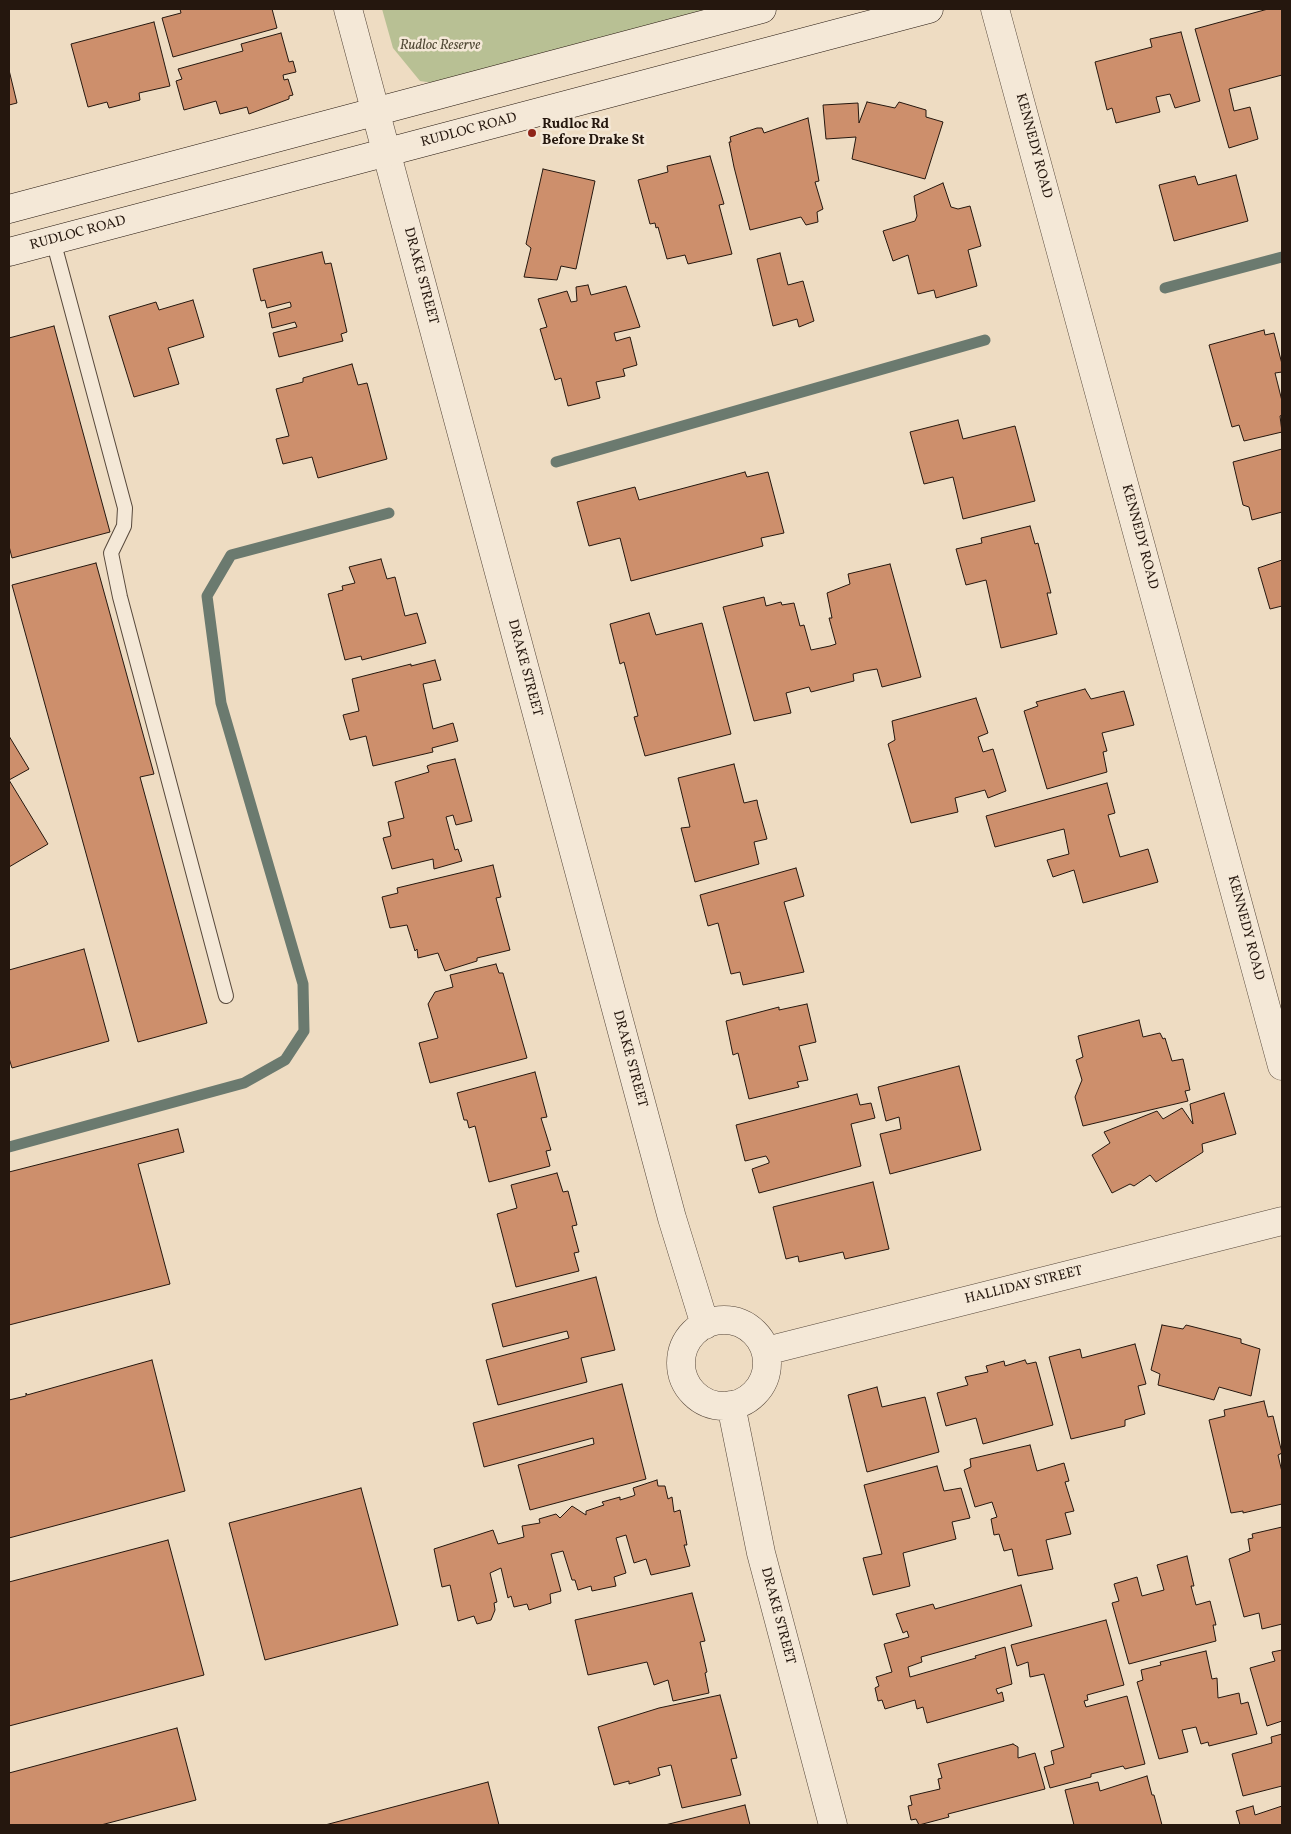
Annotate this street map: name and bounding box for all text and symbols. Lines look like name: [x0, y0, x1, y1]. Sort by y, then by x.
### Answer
park label: Rudloc Reserve: [400, 38, 480, 54]
street label: KENNEDY ROAD: [1011, 92, 1055, 200]
street label: RUDLOC ROAD: [419, 110, 519, 152]
place label: Rudloc Rd Before Drake St: [542, 117, 644, 150]
marker: Rudloc Rd Before Drake St: [526, 127, 538, 139]
street label: RUDLOC ROAD: [28, 213, 128, 255]
street label: DRAKE STREET: [399, 226, 441, 326]
street label: KENNEDY ROAD: [1117, 483, 1161, 591]
street label: DRAKE STREET: [503, 618, 545, 718]
street label: KENNEDY ROAD: [1223, 874, 1267, 982]
street label: DRAKE STREET: [608, 1009, 650, 1109]
street label: HALLIDAY STREET: [963, 1263, 1085, 1309]
street label: DRAKE STREET: [756, 1566, 798, 1666]

